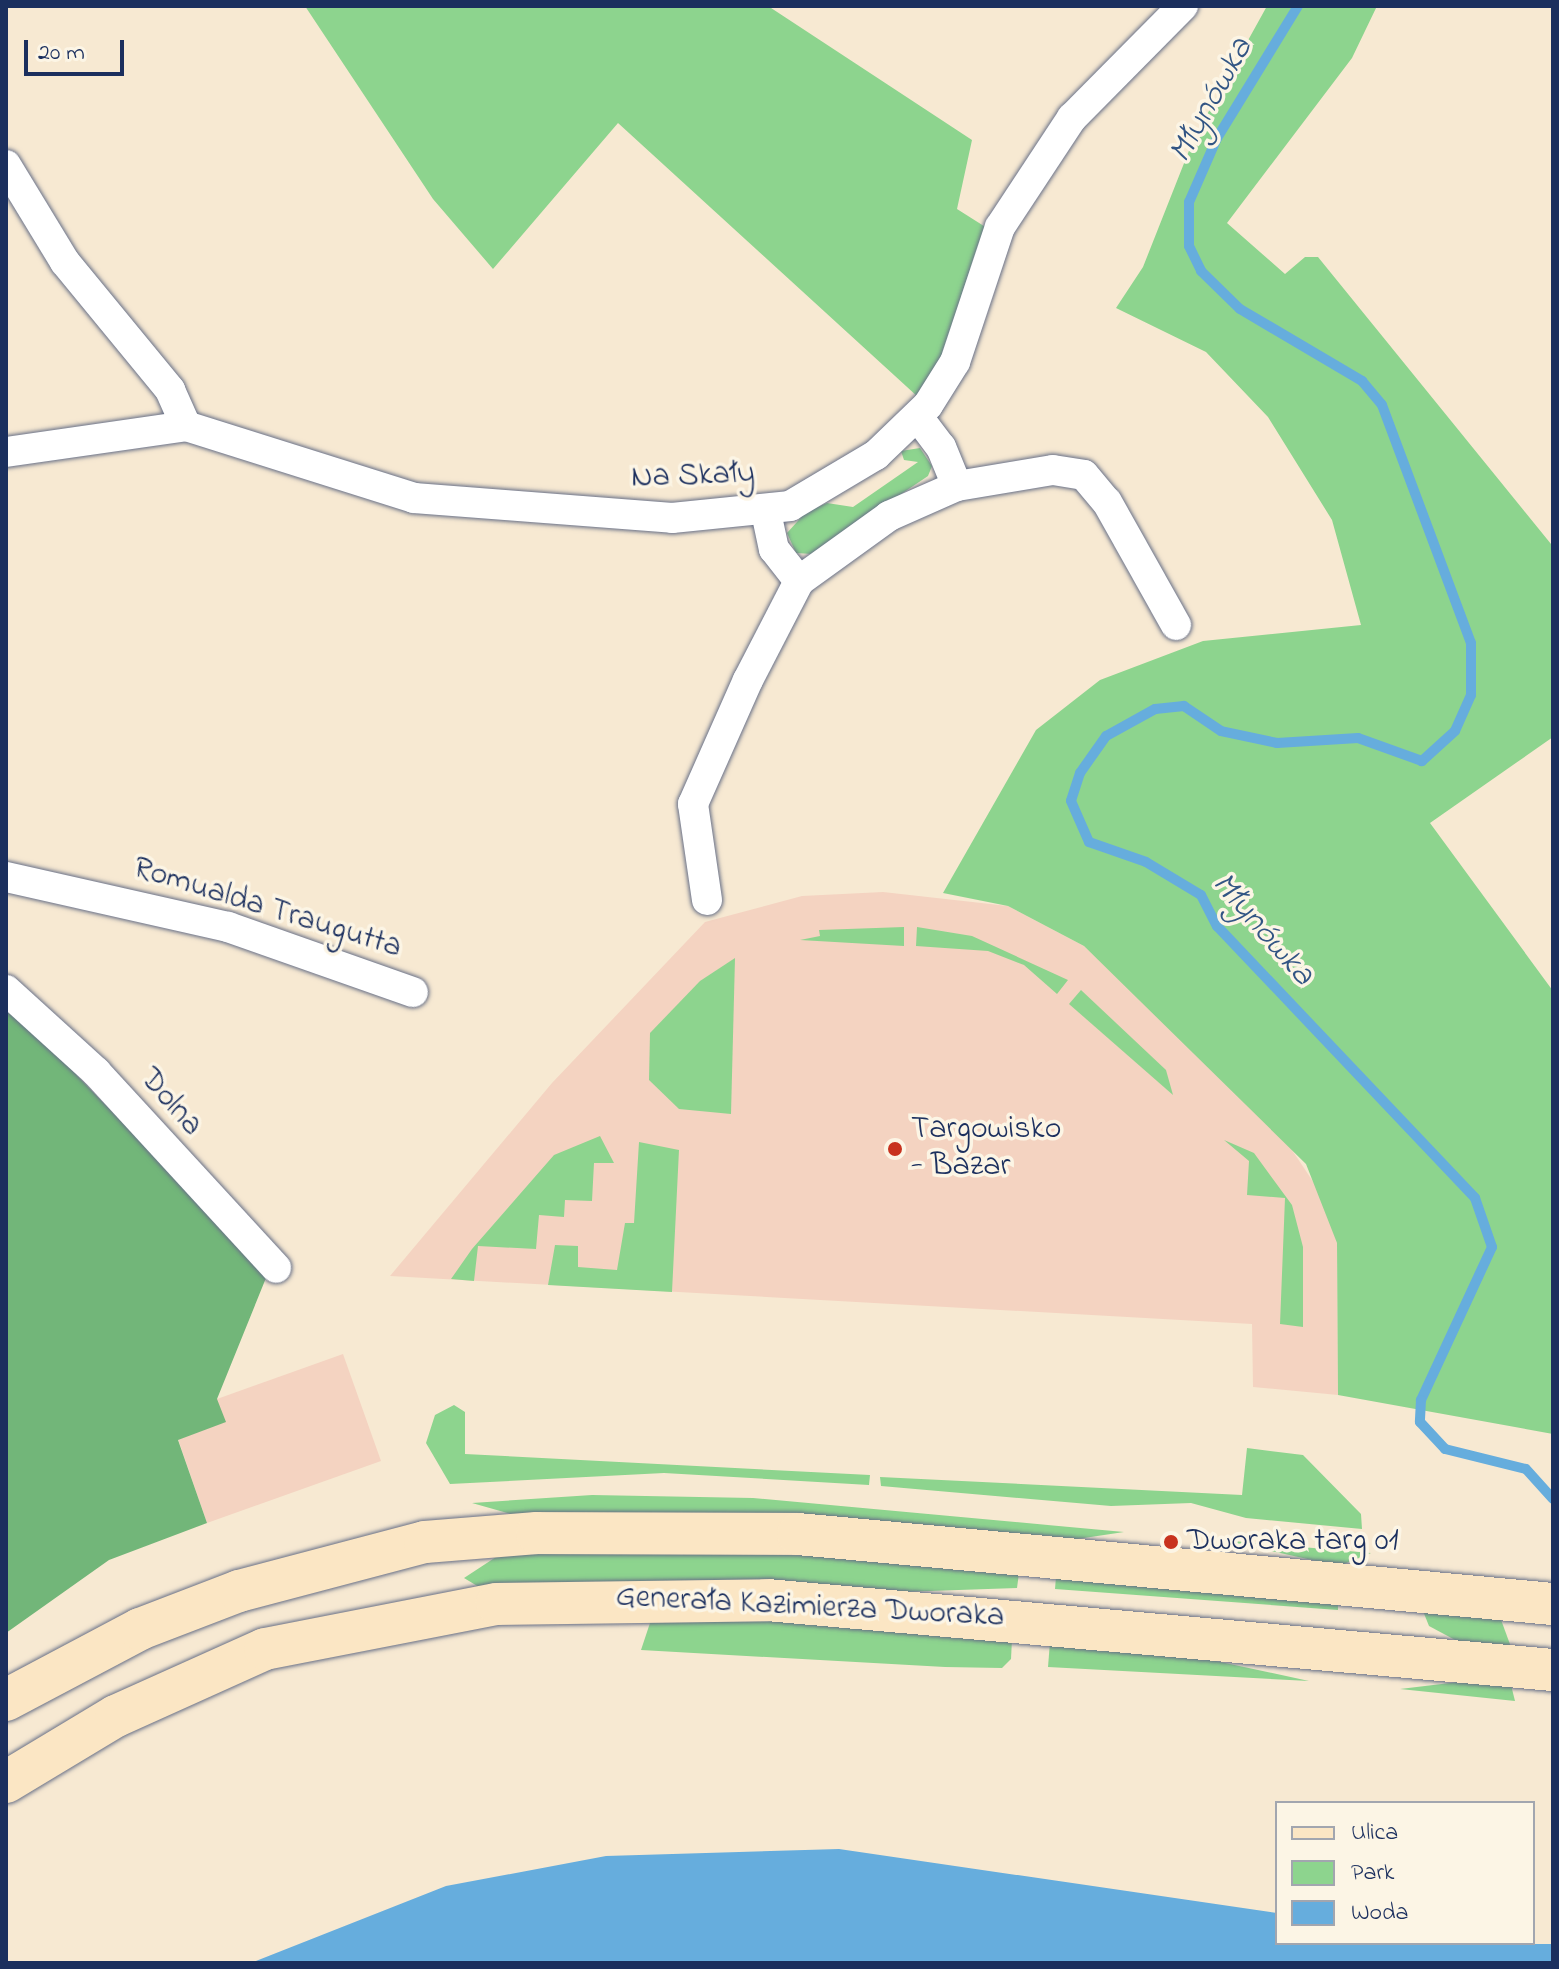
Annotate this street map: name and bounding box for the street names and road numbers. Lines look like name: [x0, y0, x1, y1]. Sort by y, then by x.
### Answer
street label: Na Skały: [630, 456, 756, 498]
street label: Romualda Traugutta: [128, 850, 406, 968]
street label: Dolna: [130, 1061, 210, 1145]
street label: Generała Kazimierza Dworaka: [615, 1579, 1005, 1637]

